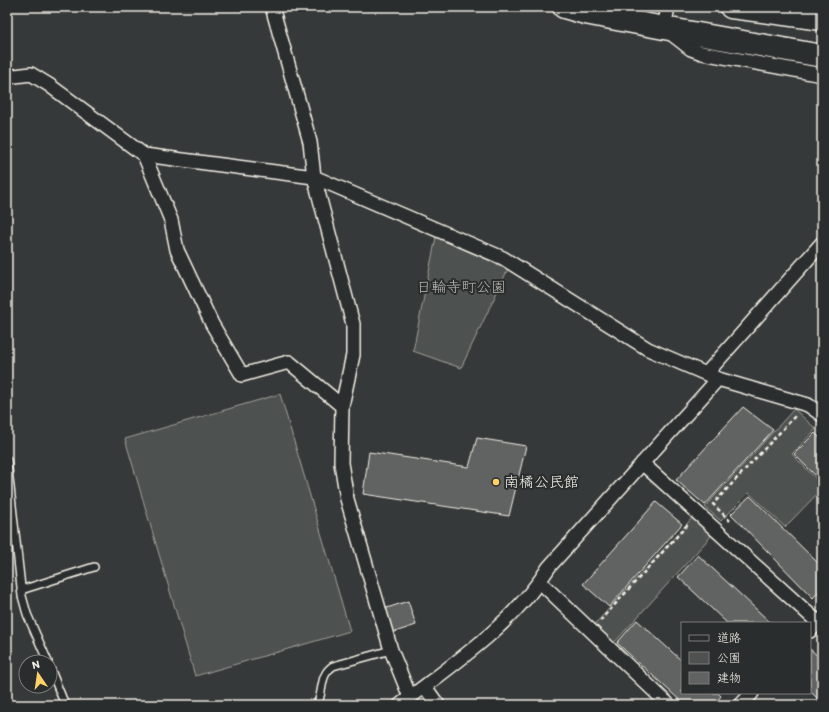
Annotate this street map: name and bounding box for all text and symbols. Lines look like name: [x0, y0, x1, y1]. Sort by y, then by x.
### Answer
park label: 日輪寺町公園: [416, 278, 506, 296]
place label: 南橘公民館: [504, 473, 579, 491]
marker: 南橘公民館: [491, 477, 501, 487]
legend: [681, 622, 811, 694]
text: 道路: [717, 631, 741, 645]
text: 公園: [717, 651, 741, 665]
north arrow: [18, 654, 58, 694]
text: N: [31, 658, 41, 672]
text: 建物: [717, 671, 741, 685]

